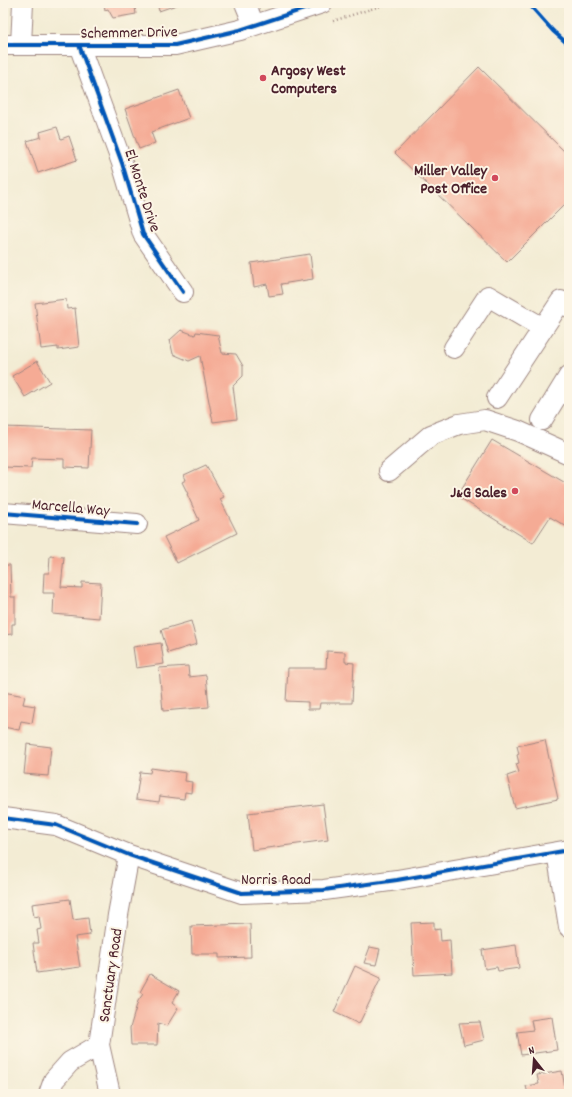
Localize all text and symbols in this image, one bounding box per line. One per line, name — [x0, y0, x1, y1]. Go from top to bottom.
street label: Schemmer Drive — [80, 21, 178, 46]
place label: Argosy West Computers — [271, 60, 346, 101]
marker: Argosy West Computers — [258, 73, 268, 83]
street label: El Monte Drive — [117, 146, 166, 235]
place label: Miller Valley Post Office — [414, 160, 489, 201]
marker: Miller Valley Post Office — [490, 173, 500, 183]
place label: J&G Sales — [450, 482, 507, 505]
marker: J&G Sales — [510, 486, 520, 496]
street label: Marcella Way — [31, 494, 111, 523]
street label: Norris Road — [241, 869, 311, 892]
street label: Sanctuary Road — [93, 927, 129, 1024]
north arrow — [514, 1039, 554, 1079]
text: N — [527, 1043, 537, 1060]

